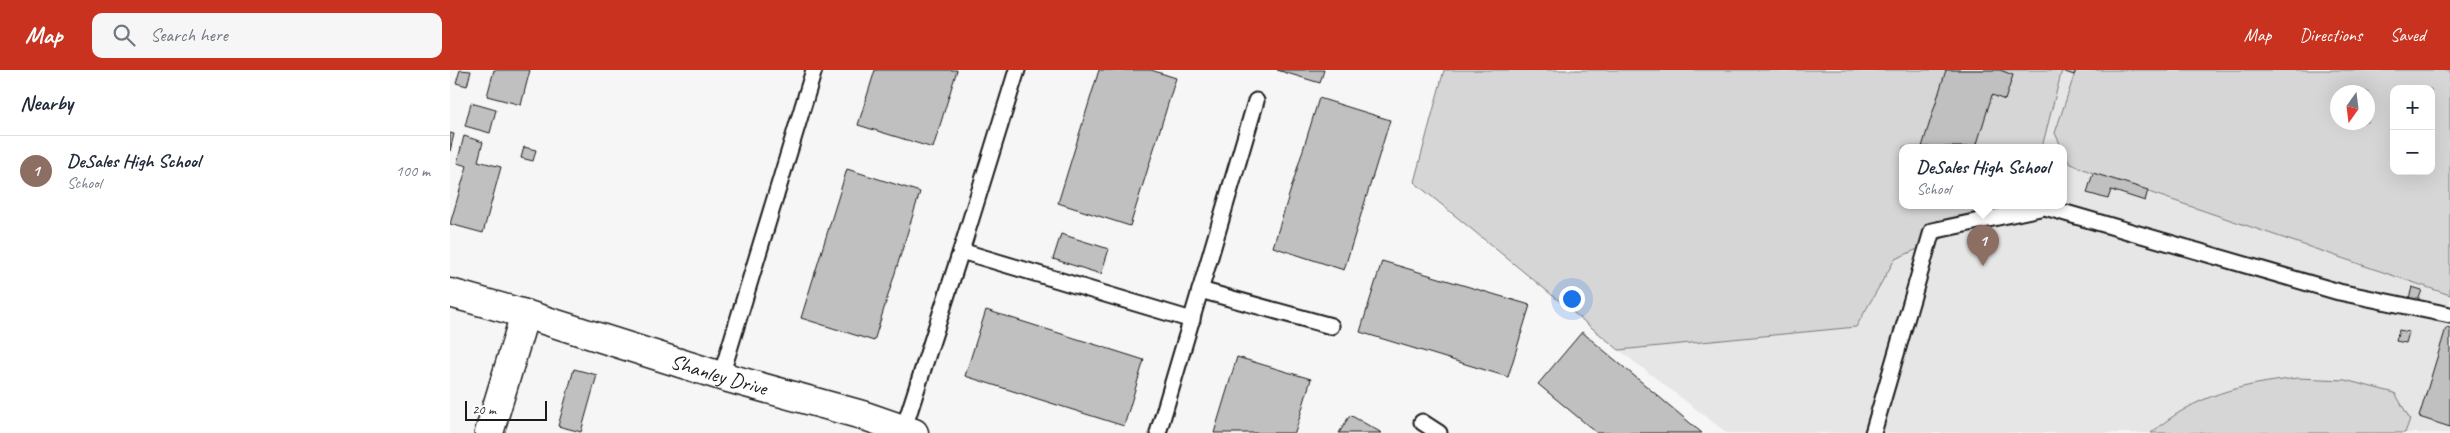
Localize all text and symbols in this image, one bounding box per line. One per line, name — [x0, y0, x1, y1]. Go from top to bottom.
search box — [92, 13, 442, 58]
text: Map — [25, 20, 62, 50]
icon: search — [110, 21, 138, 49]
text: Search here — [150, 23, 228, 47]
text: Map — [2244, 24, 2271, 46]
text: Directions — [2299, 24, 2362, 46]
text: Saved — [2390, 24, 2425, 46]
north arrow — [2330, 85, 2375, 130]
map controls — [2390, 85, 2435, 175]
button: + — [2390, 85, 2435, 130]
text: Nearby — [20, 90, 73, 116]
button: − — [2390, 130, 2435, 175]
popup — [1899, 144, 2067, 209]
text: DeSales High School — [67, 149, 200, 173]
text: DeSales High School — [1916, 155, 2050, 179]
text: 1 — [32, 161, 40, 181]
text: 100 m — [396, 161, 430, 181]
text: School — [67, 173, 101, 193]
text: School — [1916, 179, 1951, 199]
pin: 1 — [1967, 225, 1999, 266]
your location — [1559, 286, 1585, 312]
street label: Shanley Drive — [667, 348, 772, 402]
scale bar — [465, 398, 548, 421]
text: 20 m — [472, 401, 496, 418]

